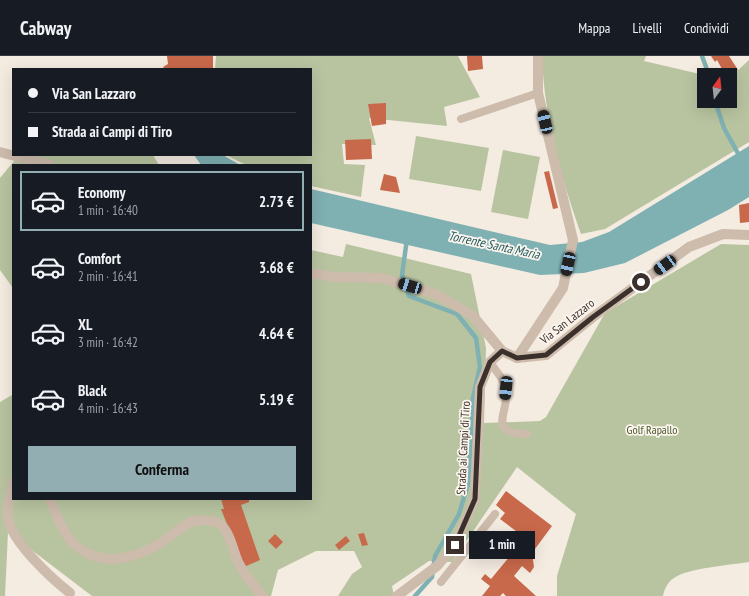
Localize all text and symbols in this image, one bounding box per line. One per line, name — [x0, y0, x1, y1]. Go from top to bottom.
text: Cabway — [20, 16, 71, 40]
text: Mappa — [578, 19, 610, 37]
text: Livelli — [632, 19, 662, 37]
text: Condividi — [684, 19, 729, 37]
north arrow — [697, 68, 737, 108]
map controls — [697, 68, 737, 108]
text: Via San Lazzaro — [52, 84, 136, 103]
car — [536, 109, 554, 135]
text: Strada ai Campi di Tiro — [52, 122, 172, 141]
icon: car — [30, 183, 66, 219]
text: Economy — [78, 183, 126, 202]
text: 2.73 € — [259, 192, 294, 211]
text: 1 min · 16:40 — [78, 202, 138, 219]
water label: Torrente Santa Maria — [447, 227, 542, 263]
icon: car — [30, 249, 66, 285]
text: Comfort — [78, 249, 121, 268]
car — [560, 251, 576, 277]
car — [652, 253, 678, 277]
text: 3.68 € — [259, 258, 294, 277]
text: 2 min · 16:41 — [78, 268, 138, 285]
route start — [632, 273, 650, 291]
car — [397, 277, 423, 295]
street label: Via San Lazzaro — [536, 295, 597, 347]
icon: car — [30, 315, 66, 351]
text: XL — [78, 315, 92, 334]
text: 4.64 € — [259, 324, 294, 343]
text: 3 min · 16:42 — [78, 334, 138, 351]
car — [499, 375, 513, 401]
icon: car — [30, 381, 66, 417]
text: Black — [78, 381, 107, 400]
text: 5.19 € — [259, 390, 294, 409]
text: 4 min · 16:43 — [78, 400, 138, 417]
street label: Strada ai Campi di Tiro — [453, 401, 473, 495]
park label: Golf Rapallo — [627, 422, 677, 437]
button: Conferma — [28, 446, 296, 492]
callout: 1 min — [469, 531, 535, 559]
route end — [446, 536, 464, 554]
text: 1 min — [489, 536, 515, 553]

